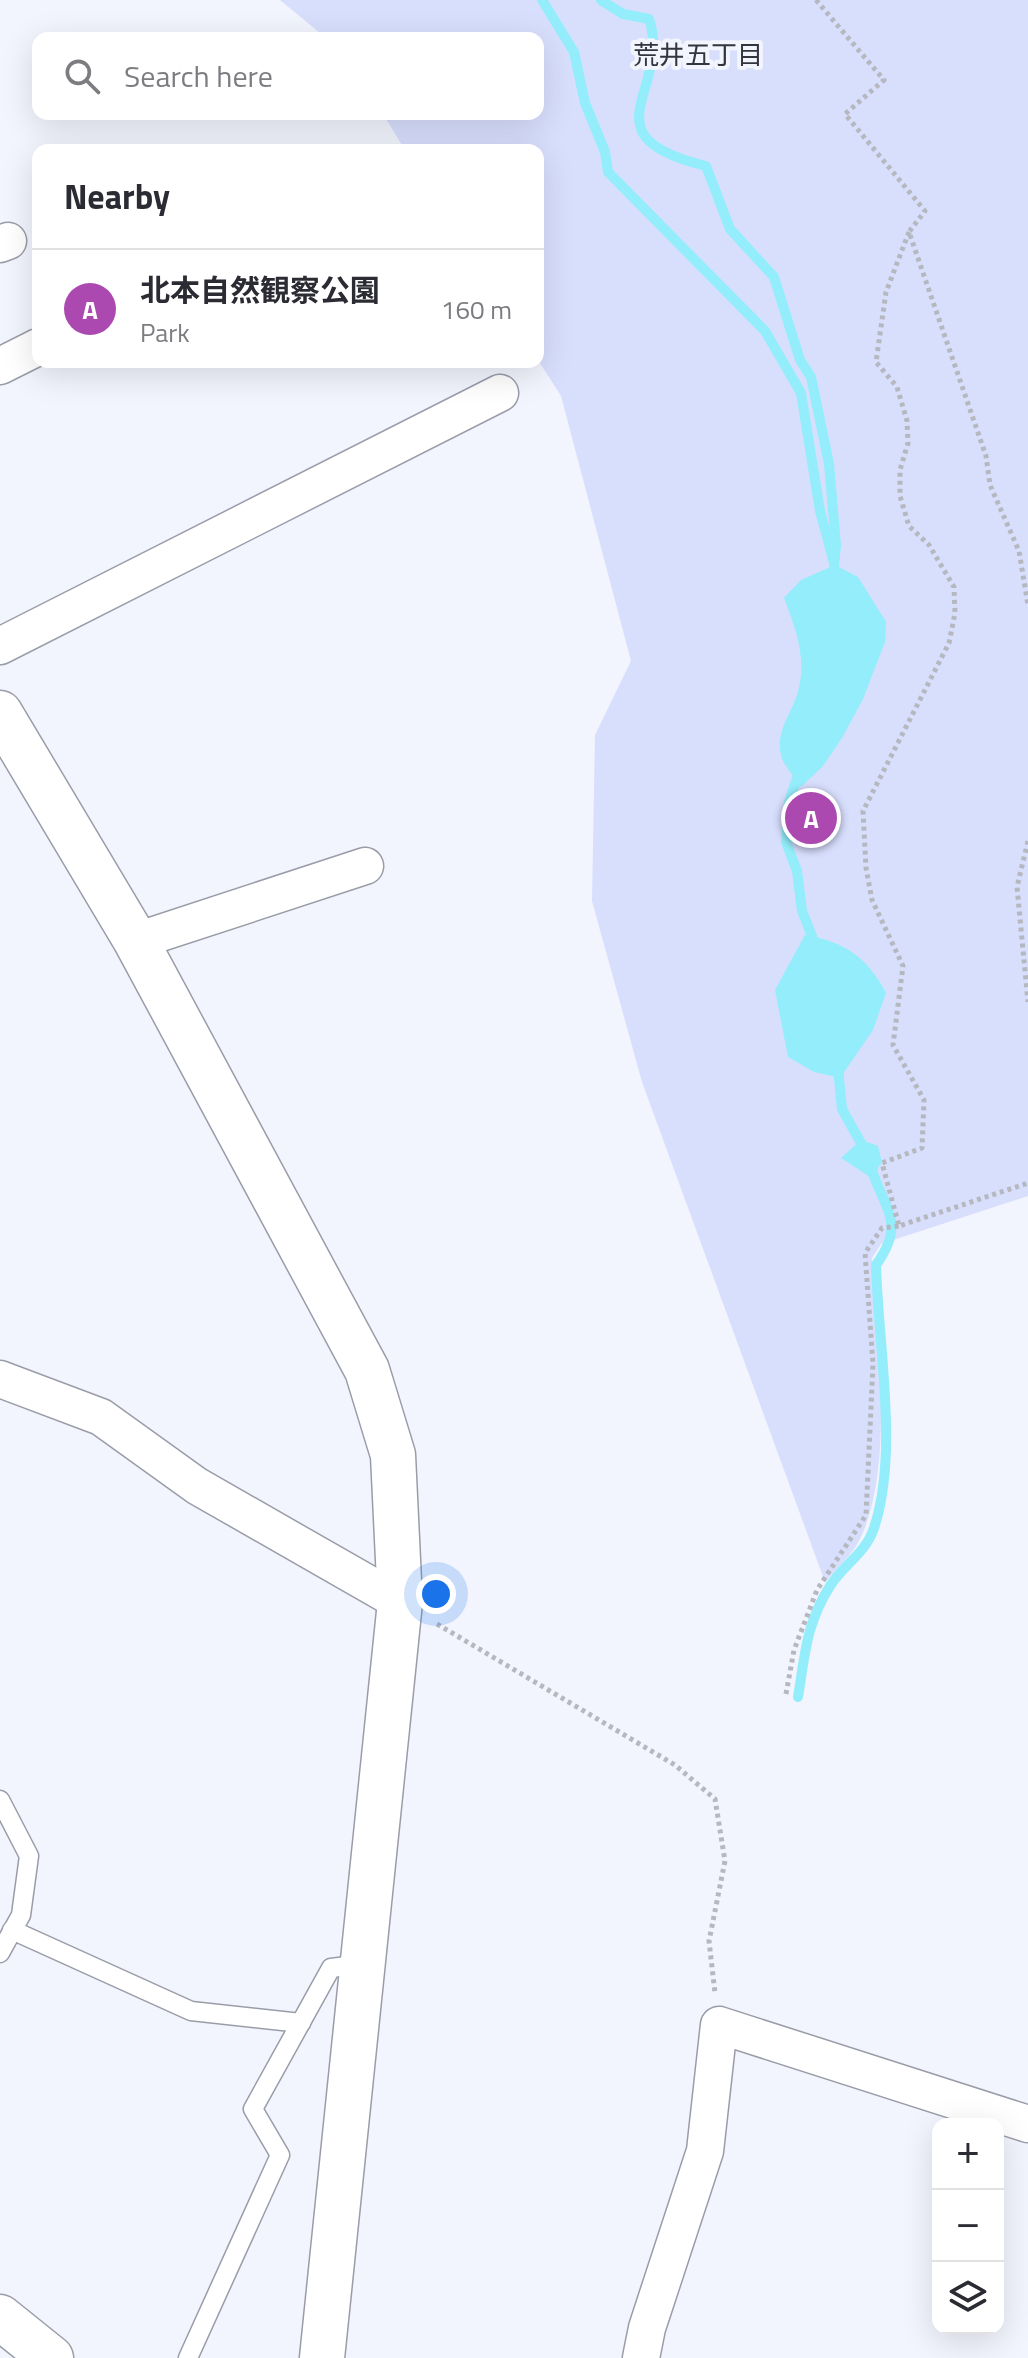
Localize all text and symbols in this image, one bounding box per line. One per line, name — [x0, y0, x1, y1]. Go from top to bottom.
search box — [32, 32, 544, 120]
district label: 荒井五丁目 — [633, 35, 763, 74]
text: Search here — [124, 53, 273, 99]
icon: search — [60, 54, 104, 98]
text: Nearby — [64, 170, 170, 222]
text: 北本自然観察公園 — [140, 267, 380, 313]
text: A — [82, 290, 98, 329]
text: 160 m — [441, 290, 512, 329]
text: Park — [140, 313, 190, 352]
pin: A — [785, 788, 837, 848]
your location — [416, 1574, 456, 1614]
map controls — [932, 2118, 1004, 2334]
button: + — [932, 2118, 1004, 2190]
button: − — [932, 2190, 1004, 2262]
button: layers — [932, 2262, 1004, 2334]

